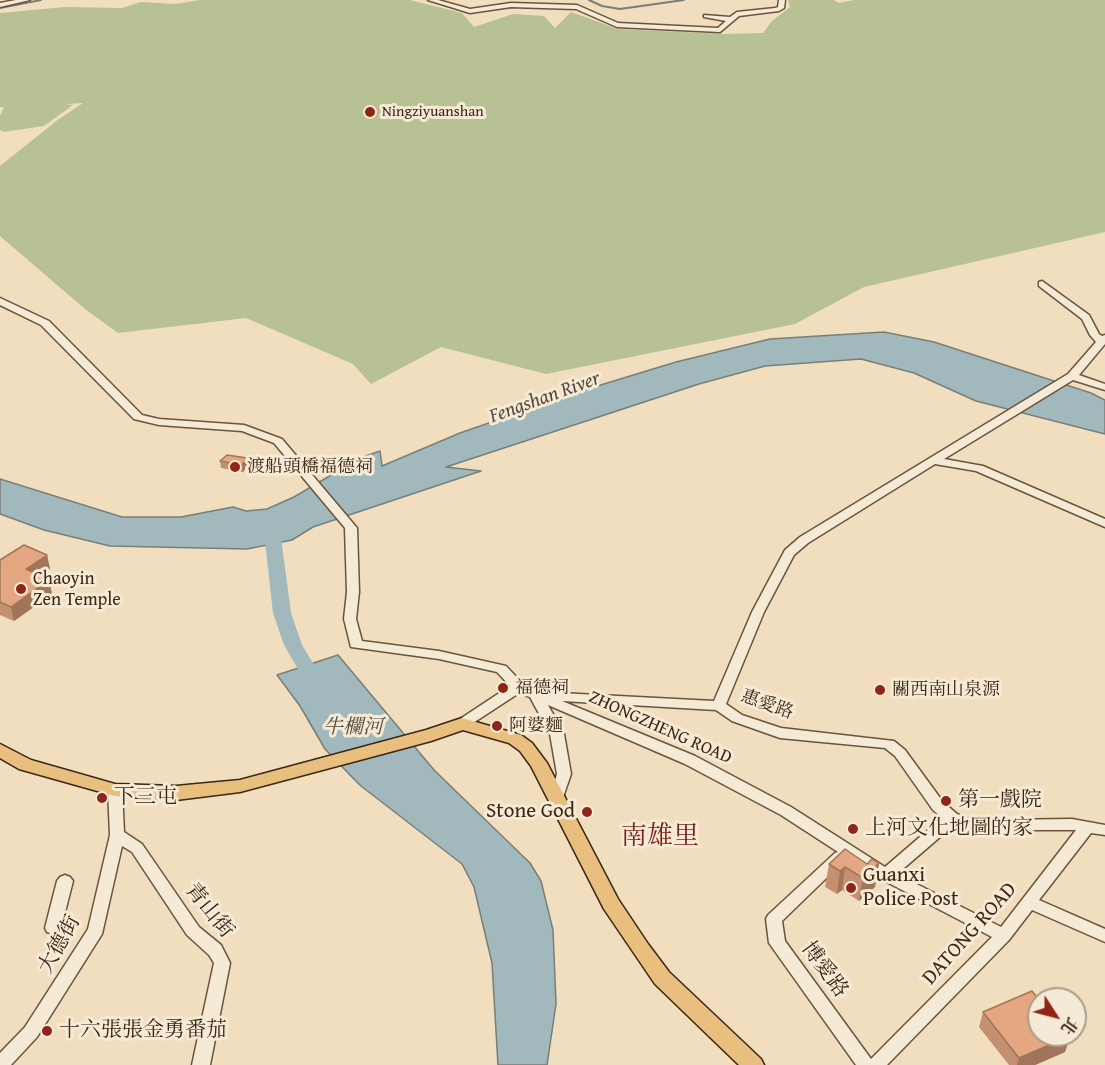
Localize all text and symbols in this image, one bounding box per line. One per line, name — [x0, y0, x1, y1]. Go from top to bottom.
place label: Ningziyuanshan — [382, 103, 484, 121]
marker: Ningziyuanshan — [363, 105, 377, 119]
water label: Fengshan River — [486, 367, 604, 429]
place label: 渡船頭橋福德祠 — [247, 456, 373, 478]
marker: 渡船頭橋福德祠 — [228, 460, 242, 474]
place label: Chaoyin Zen Temple — [33, 568, 121, 610]
marker: Chaoyin Zen Temple — [14, 582, 28, 596]
place label: 福德祠 — [515, 677, 569, 699]
place label: 關西南山泉源 — [892, 679, 1000, 701]
marker: 福德祠 — [496, 681, 510, 695]
marker: 關西南山泉源 — [873, 683, 887, 697]
street label: 惠愛路 — [738, 686, 796, 724]
street label: ZHONGZHENG ROAD — [585, 687, 735, 769]
place label: 阿婆麵 — [509, 715, 563, 737]
water label: 牛欄河 — [323, 716, 383, 740]
marker: 阿婆麵 — [490, 719, 504, 733]
place label: 下三屯 — [114, 785, 177, 811]
place label: 第一戲院 — [958, 788, 1042, 814]
marker: 下三屯 — [95, 791, 109, 805]
marker: 第一戲院 — [939, 794, 953, 808]
place label: Stone God — [486, 799, 575, 825]
marker: Stone God — [580, 805, 594, 819]
place label: 上河文化地圖的家 — [865, 816, 1033, 842]
district label: 南雄里 — [621, 821, 699, 853]
marker: 上河文化地圖的家 — [846, 822, 860, 836]
place label: Guanxi Police Post — [863, 863, 958, 913]
street label: DATONG ROAD — [918, 878, 1022, 990]
street label: 青山街 — [179, 879, 239, 943]
marker: Guanxi Police Post — [844, 881, 858, 895]
street label: 大德街 — [34, 911, 86, 979]
street label: 博愛路 — [795, 937, 853, 1003]
north arrow — [1027, 987, 1087, 1047]
text: 北 — [1056, 1013, 1084, 1040]
place label: 十六張張金勇番茄 — [59, 1018, 227, 1044]
marker: 十六張張金勇番茄 — [40, 1024, 54, 1038]

